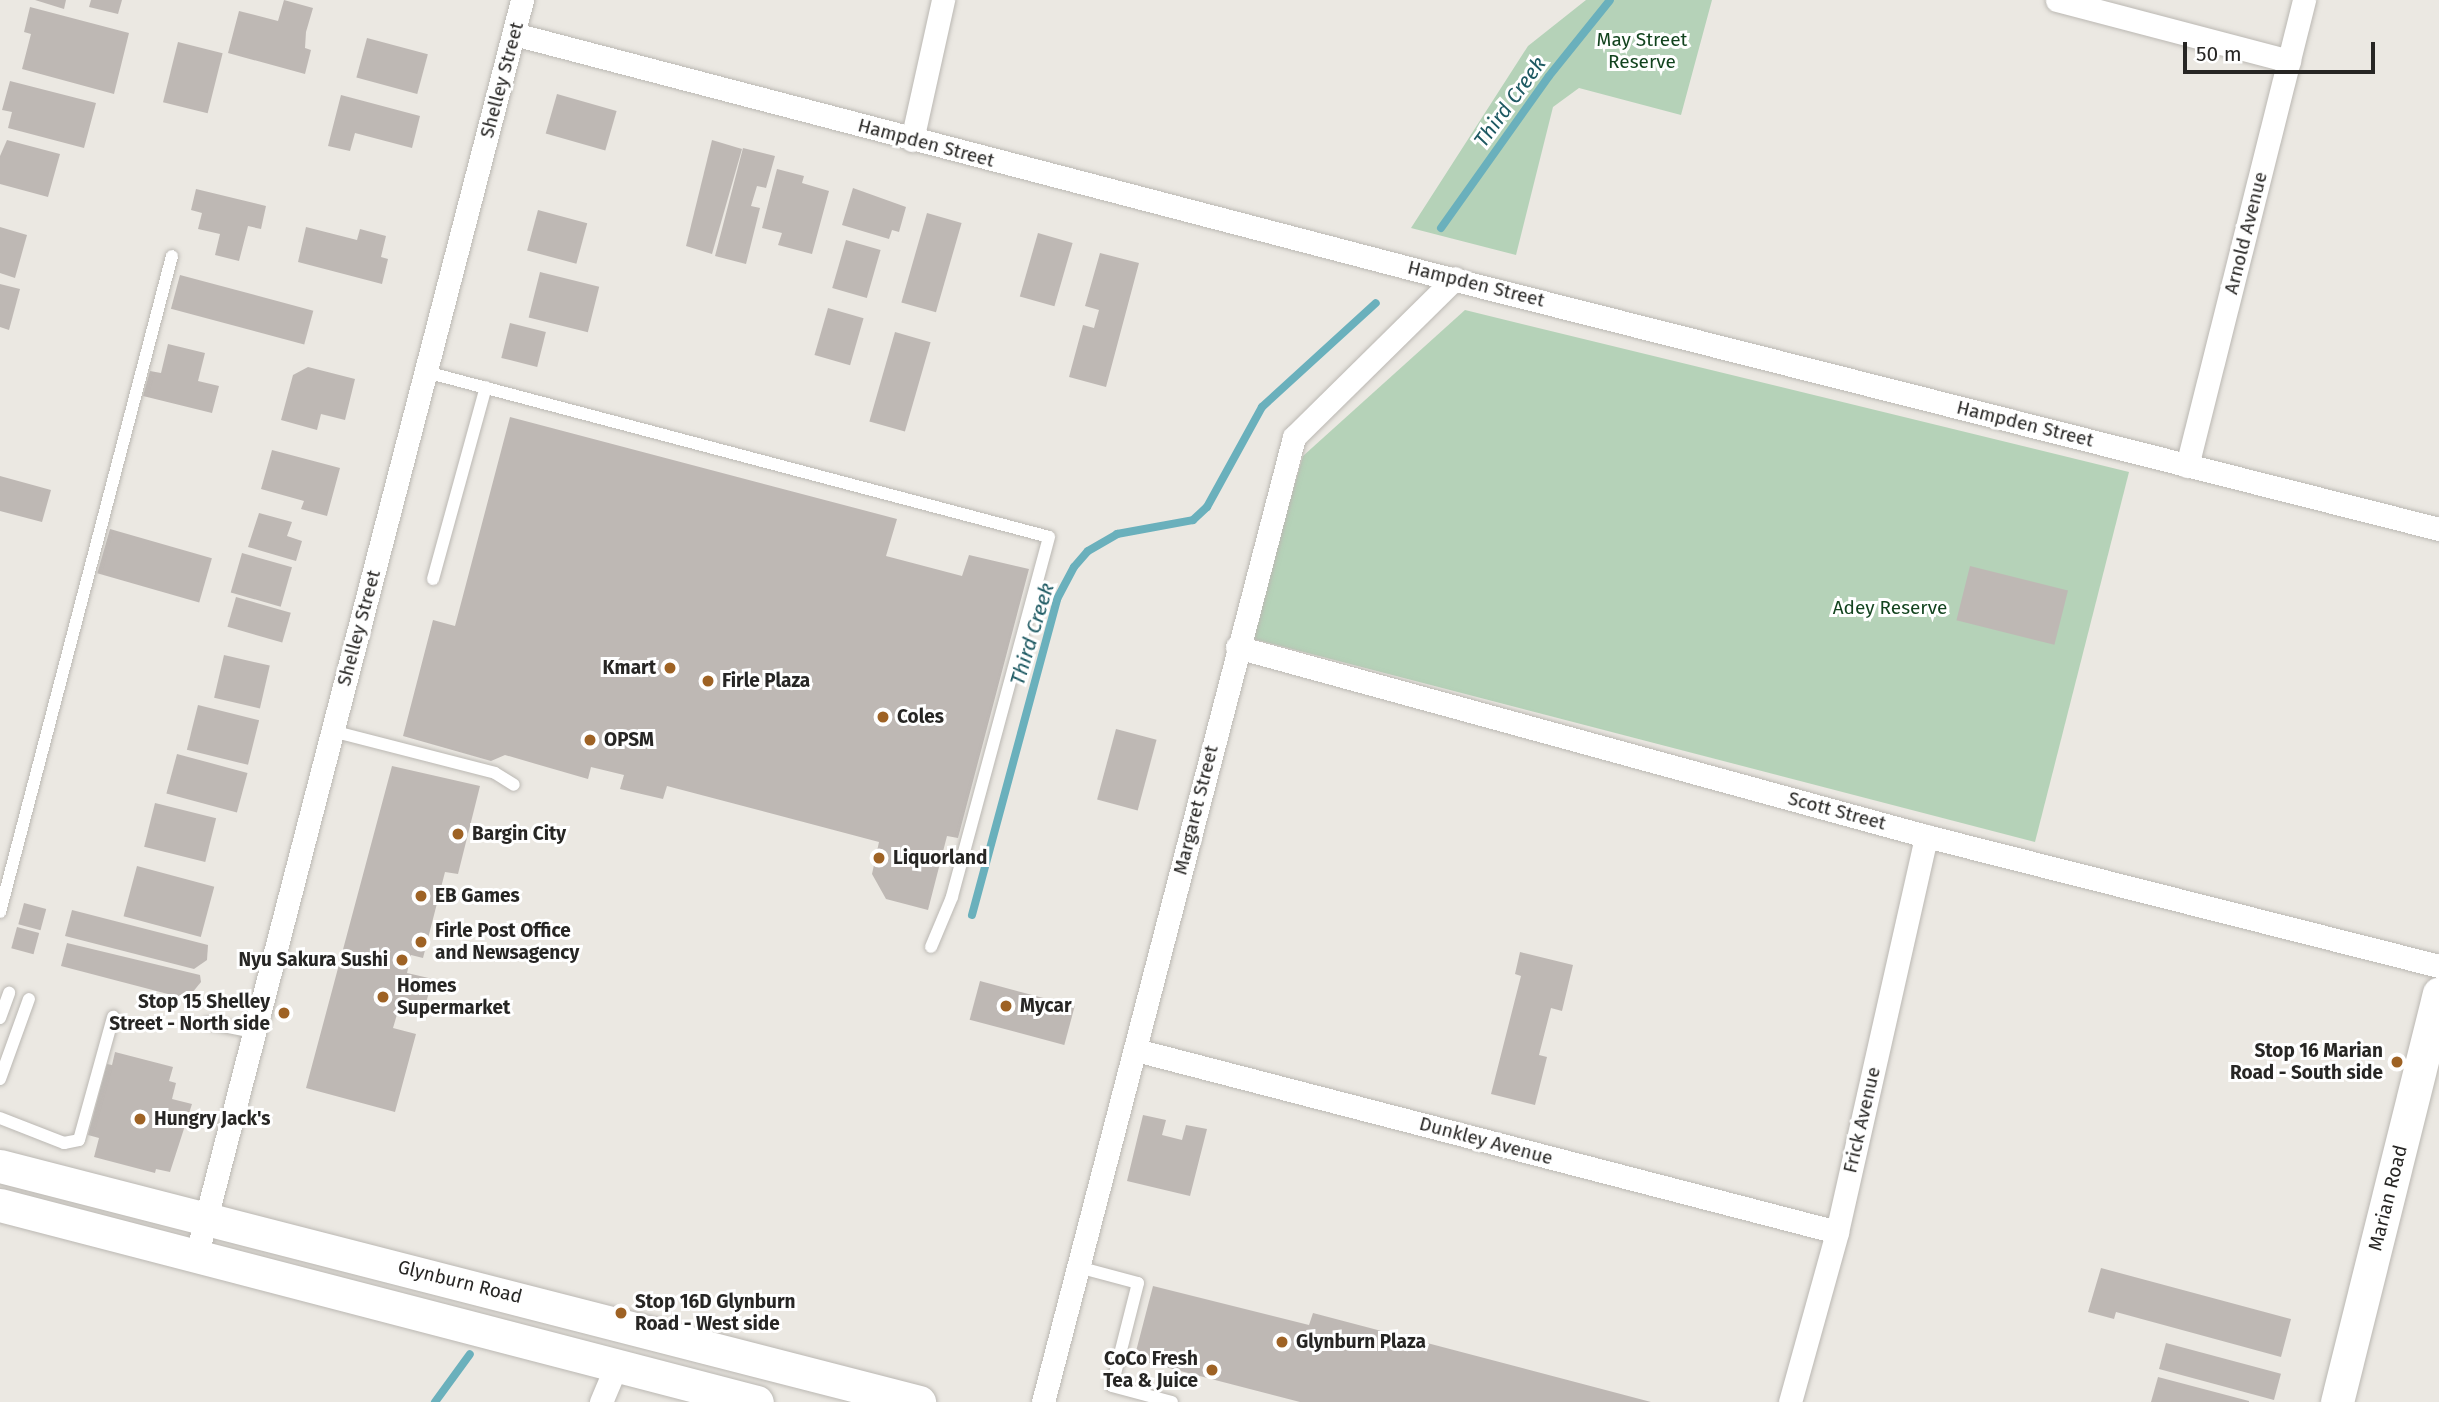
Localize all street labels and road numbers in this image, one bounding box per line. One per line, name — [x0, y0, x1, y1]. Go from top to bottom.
street label: Shelley Street — [476, 20, 528, 140]
street label: Hampden Street — [855, 114, 997, 172]
street label: Arnold Avenue — [2220, 169, 2272, 297]
street label: Hampden Street — [1405, 256, 1547, 312]
street label: Hampden Street — [1954, 396, 2096, 452]
street label: Shelley Street — [333, 568, 385, 688]
street label: Margaret Street — [1169, 743, 1223, 877]
street label: Scott Street — [1786, 787, 1888, 835]
street label: Frick Avenue — [1839, 1065, 1885, 1175]
street label: Dunkley Avenue — [1417, 1112, 1555, 1170]
street label: Marian Road — [2364, 1143, 2412, 1253]
street label: Glynburn Road — [395, 1256, 525, 1308]

